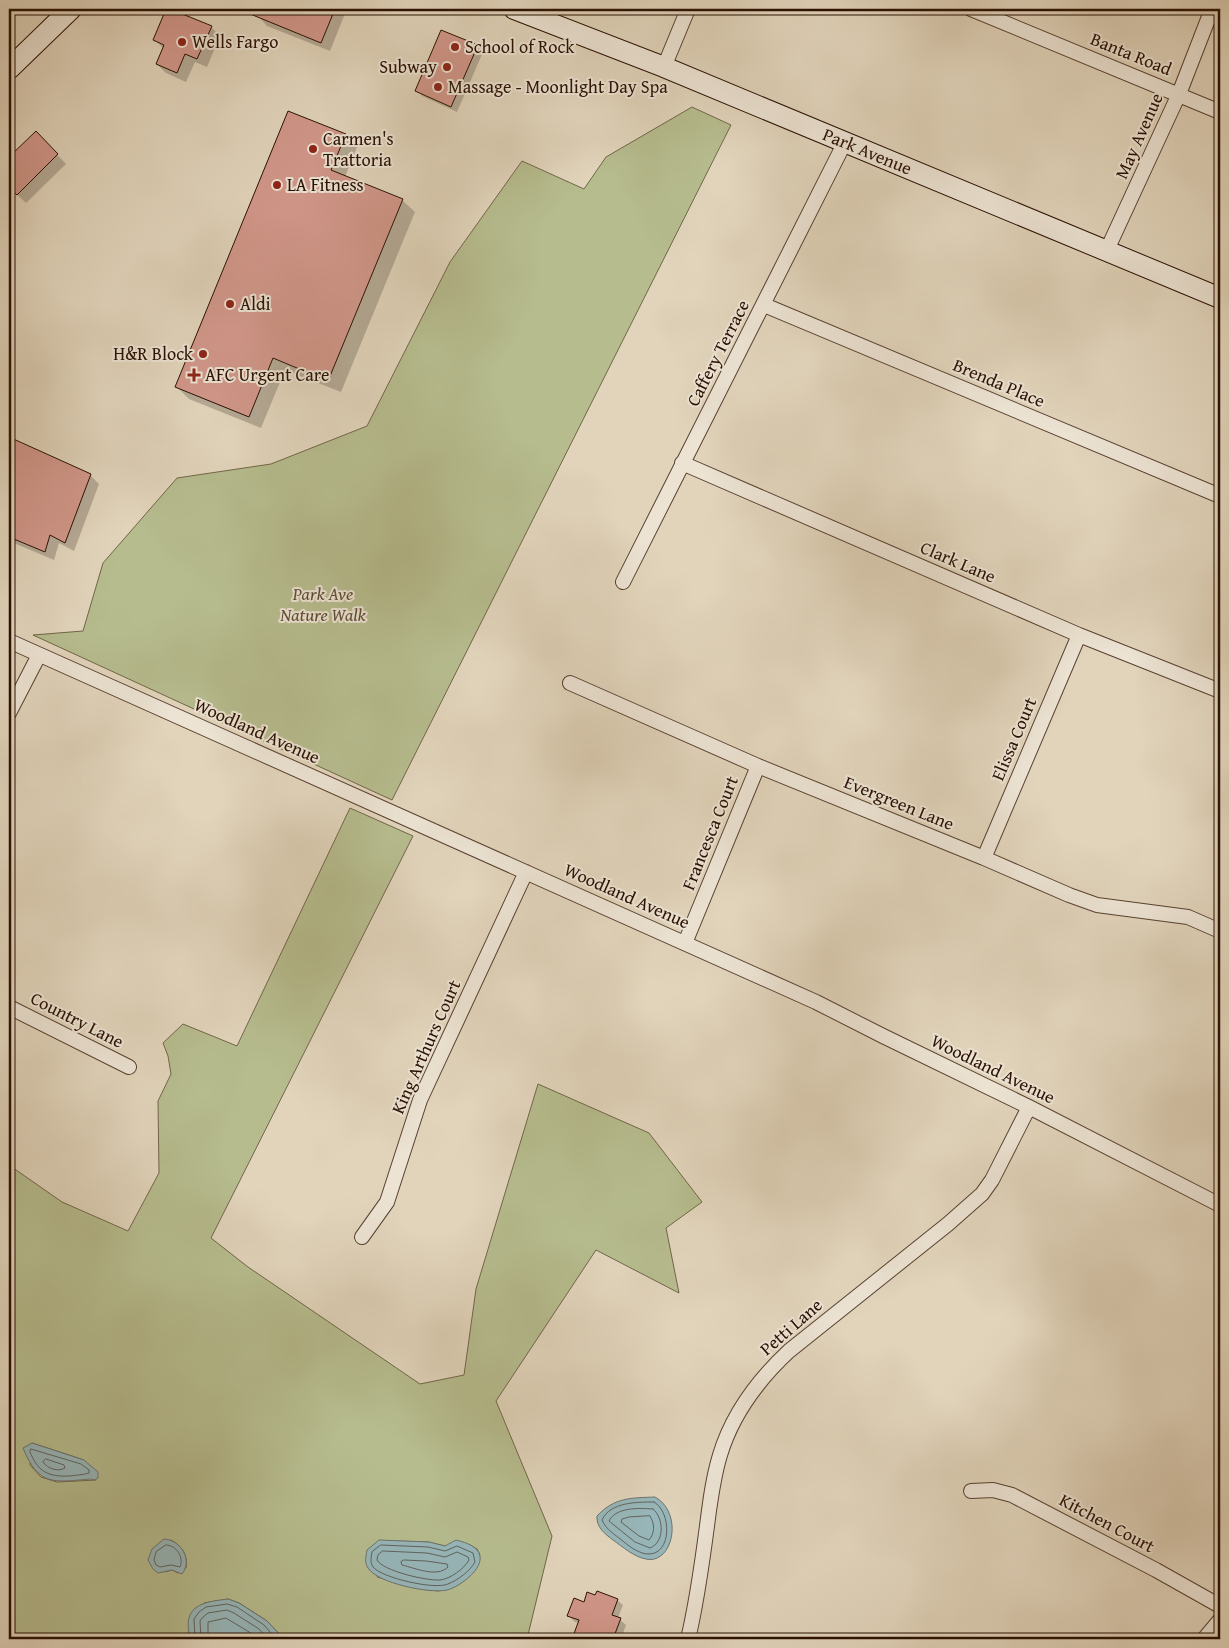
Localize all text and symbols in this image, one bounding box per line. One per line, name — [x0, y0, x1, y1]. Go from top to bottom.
street label: Banta Road — [1087, 25, 1176, 82]
place label: Wells Fargo — [192, 28, 278, 55]
place label: School of Rock — [465, 33, 575, 60]
marker: Wells Fargo — [176, 36, 188, 48]
marker: School of Rock — [449, 41, 461, 53]
place label: Subway — [379, 53, 437, 80]
marker: Subway — [441, 61, 453, 73]
place label: Massage - Moonlight Day Spa — [448, 73, 668, 100]
marker: Massage - Moonlight Day Spa — [432, 81, 444, 93]
street label: May Avenue — [1108, 89, 1169, 183]
street label: Park Avenue — [819, 120, 916, 182]
place label: Carmen's Trattoria — [323, 125, 394, 173]
marker: Carmen's Trattoria — [307, 143, 319, 155]
place label: LA Fitness — [287, 171, 364, 198]
marker: LA Fitness — [271, 179, 283, 191]
place label: Aldi — [240, 290, 271, 317]
street label: Caffery Terrace — [679, 295, 756, 411]
marker: Aldi — [224, 298, 236, 310]
place label: H&R Block — [113, 340, 194, 367]
marker: H&R Block — [197, 348, 209, 360]
street label: Brenda Place — [949, 351, 1049, 414]
place label: AFC Urgent Care — [205, 361, 329, 388]
marker: AFC Urgent Care — [187, 368, 201, 382]
street label: Clark Lane — [916, 534, 1000, 590]
park label: Park Ave Nature Walk — [279, 580, 367, 628]
street label: Woodland Avenue — [190, 691, 324, 770]
street label: Elissa Court — [984, 692, 1043, 785]
street label: Evergreen Lane — [840, 768, 958, 837]
street label: Francesca Court — [674, 771, 745, 894]
street label: Woodland Avenue — [560, 856, 694, 935]
street label: King Arthurs Court — [384, 975, 467, 1118]
street label: Country Lane — [26, 985, 129, 1055]
street label: Woodland Avenue — [927, 1027, 1060, 1110]
street label: Petti Lane — [753, 1292, 828, 1362]
street label: Kitchen Court — [1055, 1486, 1160, 1559]

